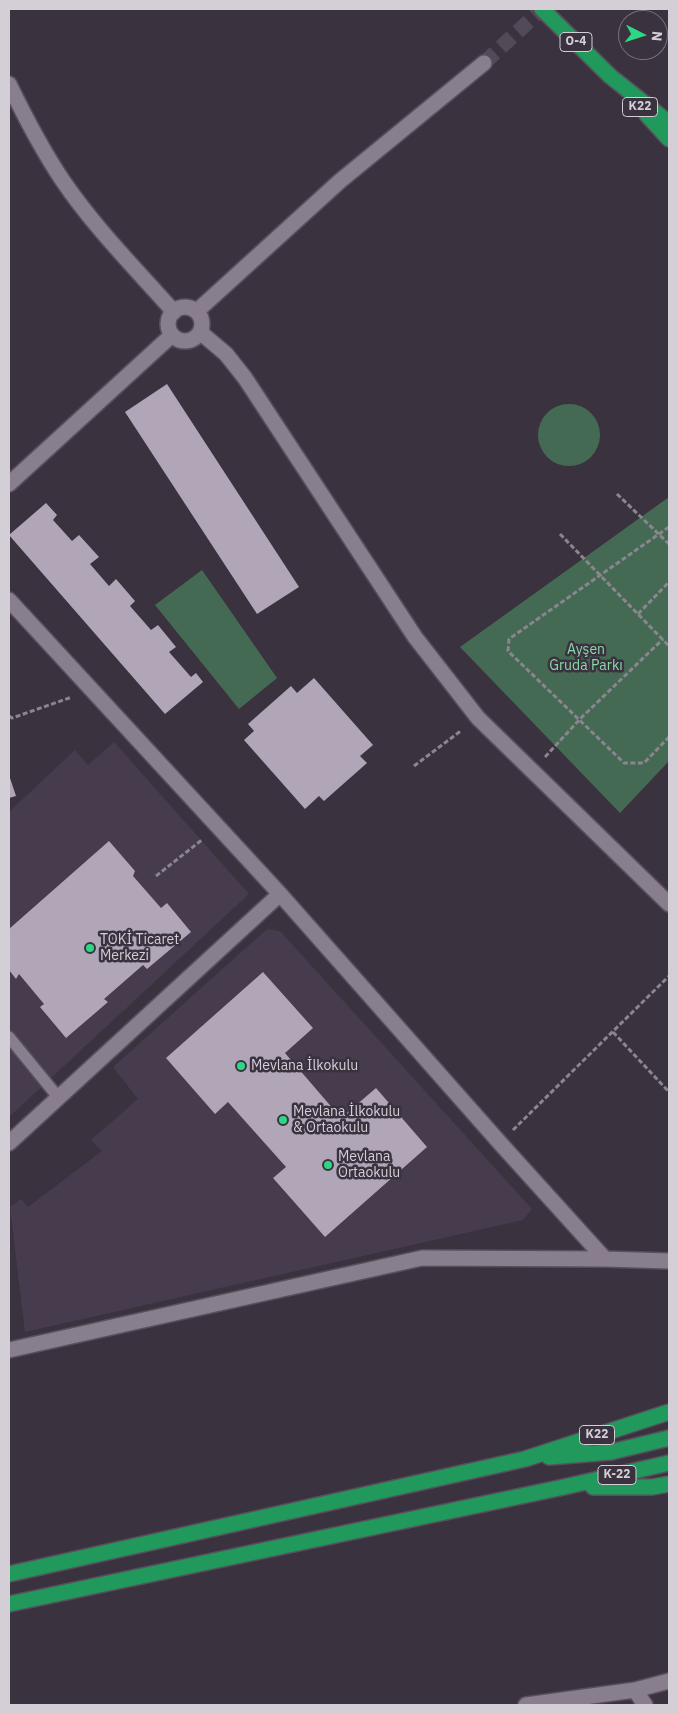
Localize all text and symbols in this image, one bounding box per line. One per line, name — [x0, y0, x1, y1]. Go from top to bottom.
north arrow — [618, 10, 668, 60]
text: N — [648, 30, 666, 42]
road number: O-4 — [560, 32, 592, 52]
road number: K22 — [622, 98, 658, 116]
park label: Ayşen Gruda Parkı — [549, 642, 623, 674]
place label: TOKİ Ticaret Merkezi — [100, 932, 179, 964]
marker: TOKİ Ticaret Merkezi — [84, 942, 96, 954]
place label: Mevlana İlkokulu — [251, 1058, 358, 1074]
marker: Mevlana İlkokulu — [235, 1060, 247, 1072]
place label: Mevlana İlkokulu & Ortaokulu — [293, 1104, 400, 1136]
marker: Mevlana İlkokulu & Ortaokulu — [277, 1114, 289, 1126]
place label: Mevlana Ortaokulu — [338, 1149, 400, 1182]
marker: Mevlana Ortaokulu — [322, 1159, 334, 1171]
road number: K22 — [580, 1426, 614, 1444]
road number: K-22 — [598, 1466, 636, 1484]

